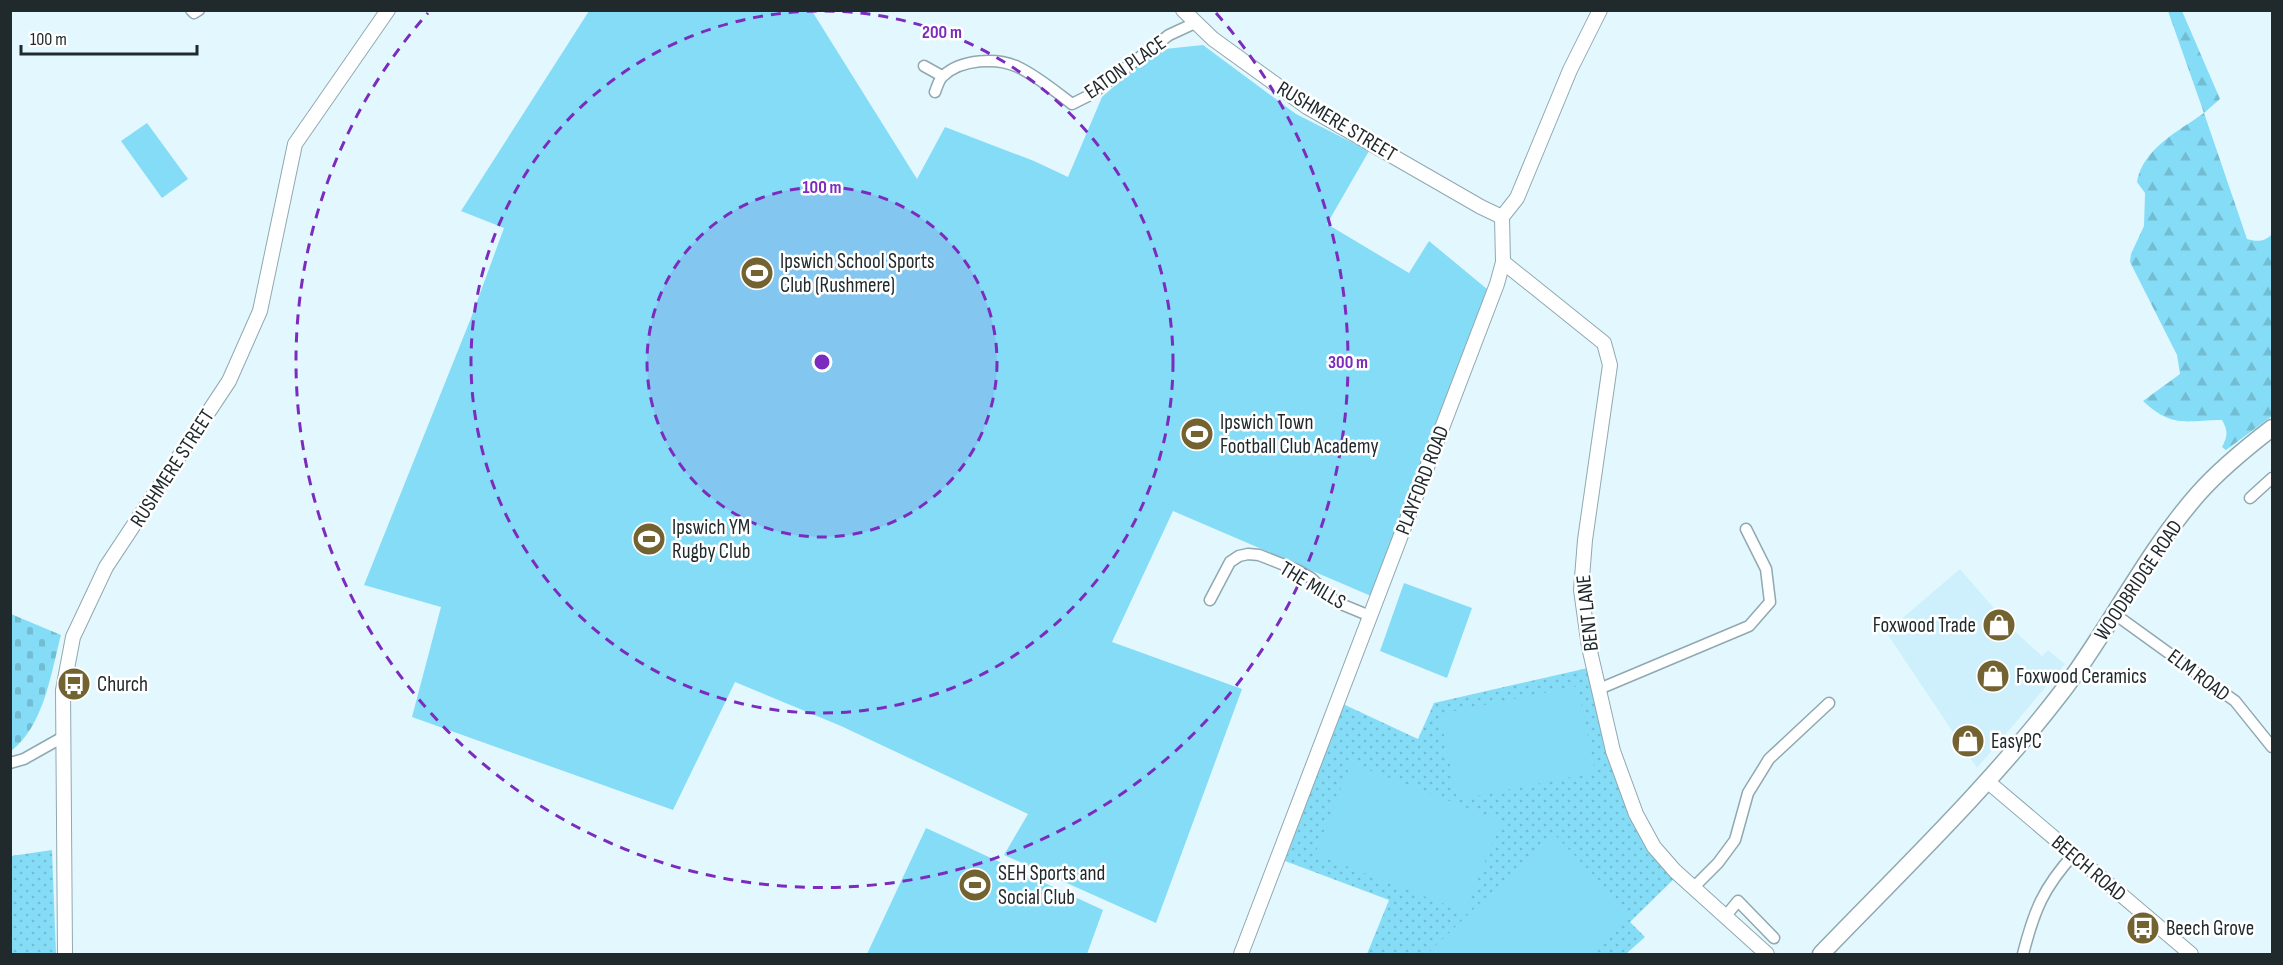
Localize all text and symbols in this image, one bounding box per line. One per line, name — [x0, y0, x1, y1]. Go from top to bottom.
scale bar — [21, 18, 196, 56]
text: 200 m — [922, 22, 962, 43]
text: 100 m — [30, 29, 67, 50]
street label: EATON PLACE — [1080, 30, 1171, 105]
street label: RUSHMERE STREET — [1272, 76, 1402, 167]
text: 100 m — [803, 177, 842, 198]
place label: Ipswich School Sports Club (Rushmere) — [780, 249, 934, 298]
sports icon: Ipswich School Sports Club (Rushmere) — [739, 255, 775, 291]
centre of rings — [812, 352, 832, 372]
text: 300 m — [1328, 352, 1368, 373]
street label: RUSHMERE STREET — [125, 404, 220, 532]
place label: Ipswich Town Football Club Academy — [1220, 410, 1379, 459]
sports icon: Ipswich Town Football Club Academy — [1179, 416, 1215, 452]
street label: PLAYFORD ROAD — [1390, 422, 1455, 538]
place label: Ipswich YM Rugby Club — [672, 515, 750, 564]
street label: WOODBRIDGE ROAD — [2089, 515, 2188, 645]
sports icon: Ipswich YM Rugby Club — [631, 521, 667, 557]
street label: THE MILLS — [1275, 556, 1350, 615]
street label: BENT LANE — [1571, 573, 1604, 652]
shop icon: Foxwood Trade — [1981, 607, 2017, 643]
place label: Foxwood Trade — [1873, 613, 1976, 638]
street label: ELM ROAD — [2163, 644, 2235, 707]
shop icon: Foxwood Ceramics — [1975, 658, 2011, 694]
place label: Foxwood Ceramics — [2016, 664, 2147, 689]
bus stop icon: Church — [56, 666, 92, 702]
place label: Church — [97, 672, 148, 697]
shop icon: EasyPC — [1950, 723, 1986, 759]
place label: EasyPC — [1991, 729, 2042, 754]
street label: BEECH ROAD — [2046, 830, 2131, 907]
place label: SEH Sports and Social Club — [998, 861, 1105, 910]
sports icon: SEH Sports and Social Club — [957, 867, 993, 903]
bus stop icon: Beech Grove — [2125, 910, 2161, 946]
place label: Beech Grove — [2166, 916, 2254, 941]

